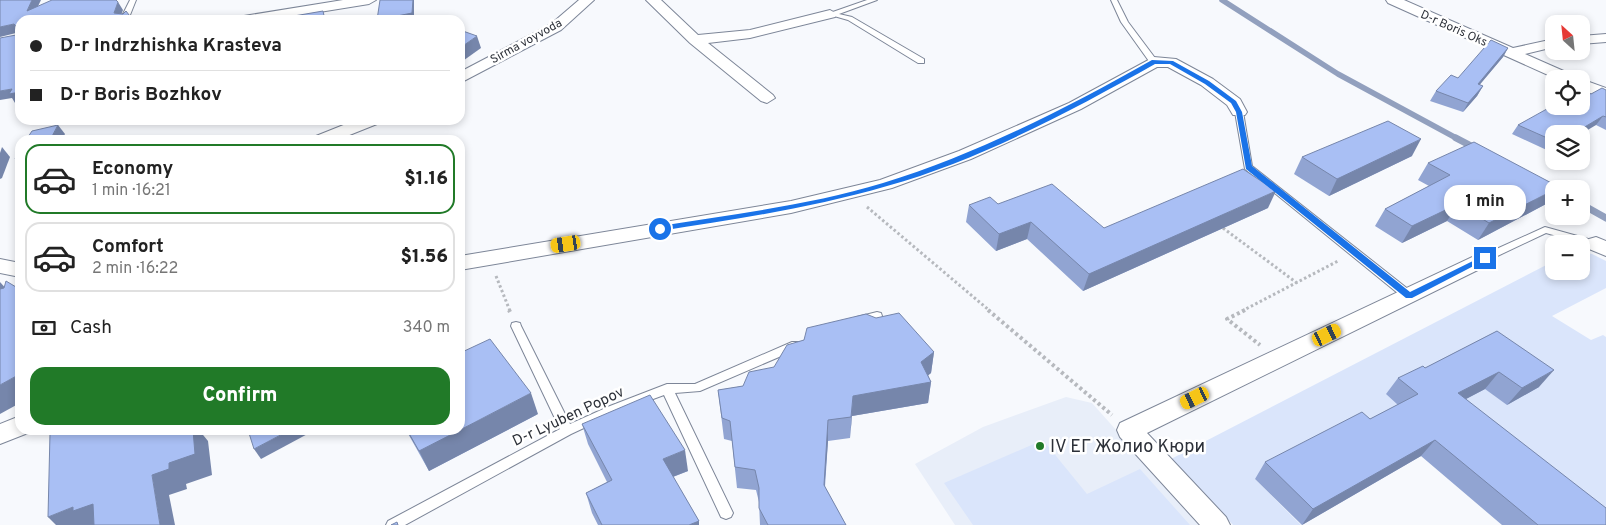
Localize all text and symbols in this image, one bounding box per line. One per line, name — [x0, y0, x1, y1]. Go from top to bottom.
street label: D-r Boris Oks — [1418, 7, 1490, 51]
north arrow — [1545, 15, 1590, 60]
map controls — [1545, 15, 1590, 280]
street label: Sirma voyvoda — [488, 16, 565, 68]
text: D-r Indrzhishka Krasteva — [60, 34, 282, 58]
button: locate — [1545, 70, 1590, 115]
text: D-r Boris Bozhkov — [60, 83, 222, 107]
button: layers — [1545, 125, 1590, 170]
icon: car — [32, 157, 77, 202]
text: Economy — [92, 157, 173, 181]
text: $1.16 — [404, 167, 448, 191]
button: + — [1545, 180, 1590, 225]
text: 1 min · 16:21 — [92, 181, 171, 201]
callout: 1 min — [1444, 186, 1526, 220]
text: 1 min — [1465, 192, 1505, 212]
route start — [649, 218, 671, 240]
car — [550, 234, 581, 254]
icon: car — [32, 235, 77, 280]
text: Comfort — [92, 235, 164, 259]
button: − — [1545, 235, 1590, 280]
text: $1.56 — [400, 245, 448, 269]
route end — [1474, 247, 1496, 269]
text: 2 min · 16:22 — [92, 259, 178, 279]
icon: cash — [30, 314, 58, 342]
text: Cash — [70, 316, 112, 340]
text: 340 m — [403, 318, 450, 338]
car — [1310, 322, 1343, 348]
button: Confirm — [30, 367, 450, 425]
street label: D-r Lyuben Popov — [510, 383, 628, 452]
car — [1178, 385, 1211, 411]
place label: IV ЕГ Жолио Кюри — [1050, 436, 1205, 459]
marker: IV ЕГ Жолио Кюри — [1034, 440, 1046, 452]

